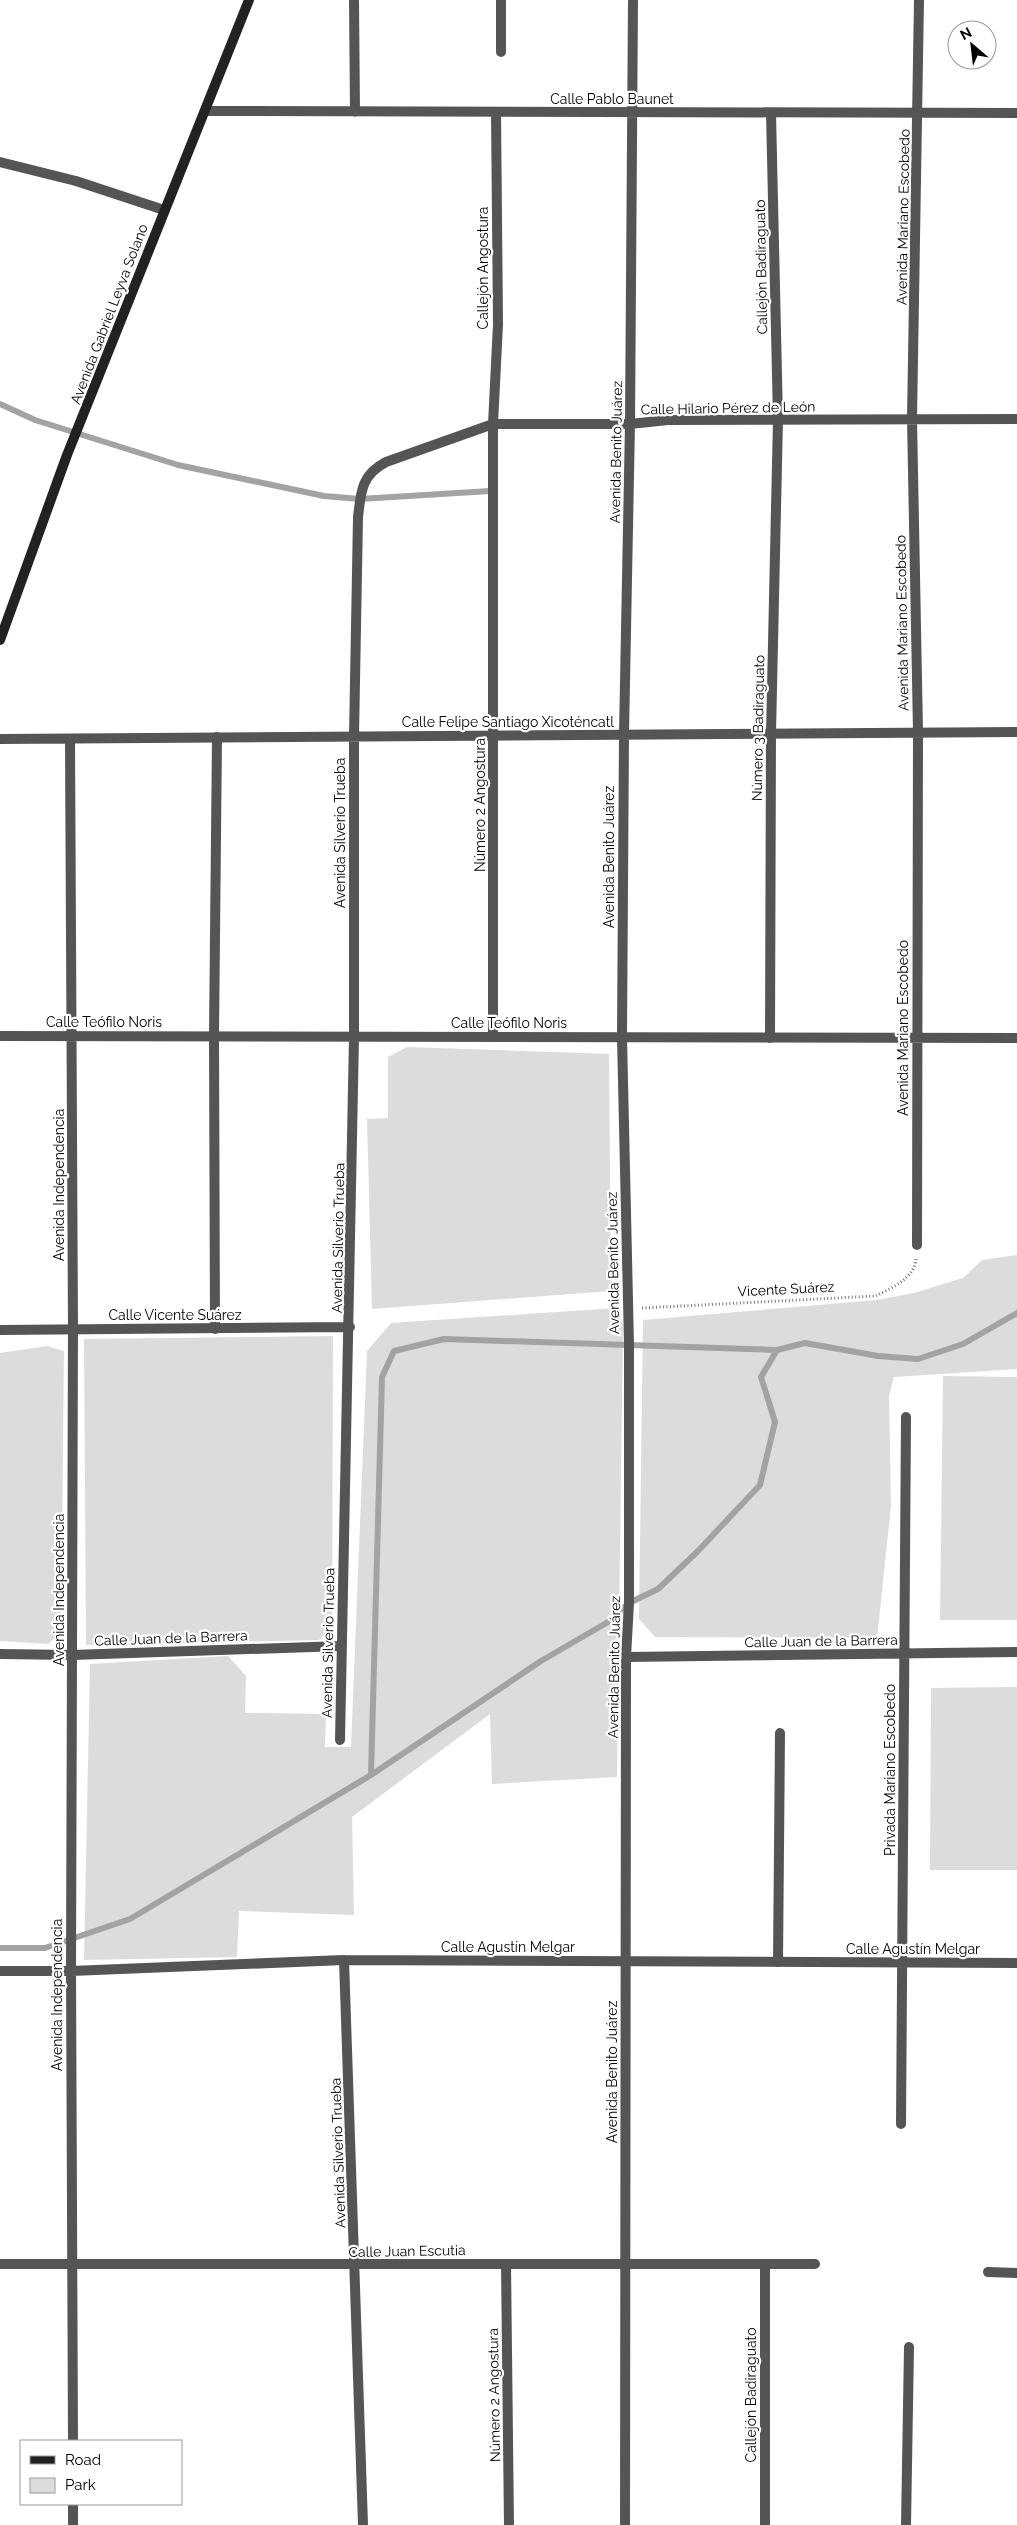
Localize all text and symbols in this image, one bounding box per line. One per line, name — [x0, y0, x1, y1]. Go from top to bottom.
north arrow — [947, 20, 997, 70]
text: N — [957, 24, 974, 43]
street label: Calle Pablo Baunet — [550, 91, 674, 107]
street label: Avenida Mariano Escobedo — [893, 129, 913, 305]
street label: Callejón Badiraguato — [752, 199, 770, 335]
street label: Callejón Angostura — [475, 207, 491, 329]
street label: Avenida Gabriel Leyva Solano — [67, 222, 151, 406]
street label: Avenida Benito Juárez — [607, 380, 625, 523]
street label: Calle Hilario Pérez de León — [641, 398, 815, 418]
street label: Avenida Mariano Escobedo — [892, 535, 912, 711]
street label: Número 3 Badiraguato — [749, 655, 767, 801]
street label: Calle Felipe Santiago Xicoténcatl — [402, 714, 614, 730]
street label: Número 2 Angostura — [472, 738, 488, 872]
street label: Avenida Silverio Trueba — [332, 758, 348, 908]
street label: Avenida Benito Juárez — [601, 786, 617, 928]
street label: Avenida Mariano Escobedo — [895, 940, 911, 1116]
street label: Calle Teófilo Noris — [46, 1014, 162, 1030]
street label: Calle Teófilo Noris — [451, 1015, 567, 1031]
street label: Avenida Independencia — [51, 1109, 67, 1261]
street label: Avenida Silverio Trueba — [329, 1163, 347, 1313]
street label: Avenida Benito Juárez — [604, 1191, 622, 1334]
street label: Vicente Suárez — [737, 1278, 835, 1300]
street label: Calle Vicente Suárez — [108, 1307, 242, 1323]
street label: Avenida Independencia — [51, 1514, 67, 1666]
street label: Avenida Silverio Trueba — [319, 1568, 337, 1718]
street label: Avenida Benito Juárez — [605, 1595, 623, 1738]
street label: Calle Juan de la Barrera — [94, 1627, 248, 1649]
street label: Calle Juan de la Barrera — [744, 1632, 898, 1650]
street label: Privada Mariano Escobedo — [882, 1684, 898, 1856]
street label: Avenida Independencia — [49, 1919, 65, 2071]
street label: Calle Agustín Melgar — [441, 1939, 575, 1955]
street label: Calle Agustín Melgar — [846, 1941, 980, 1957]
street label: Avenida Benito Juárez — [604, 2001, 620, 2143]
street label: Avenida Silverio Trueba — [327, 2077, 349, 2229]
street label: Calle Juan Escutia — [348, 2242, 466, 2260]
street label: Número 2 Angostura — [485, 2328, 503, 2462]
street label: Callejón Badiraguato — [743, 2328, 759, 2462]
legend — [20, 2440, 182, 2505]
text: Road — [65, 2451, 101, 2469]
text: Park — [65, 2476, 96, 2494]

